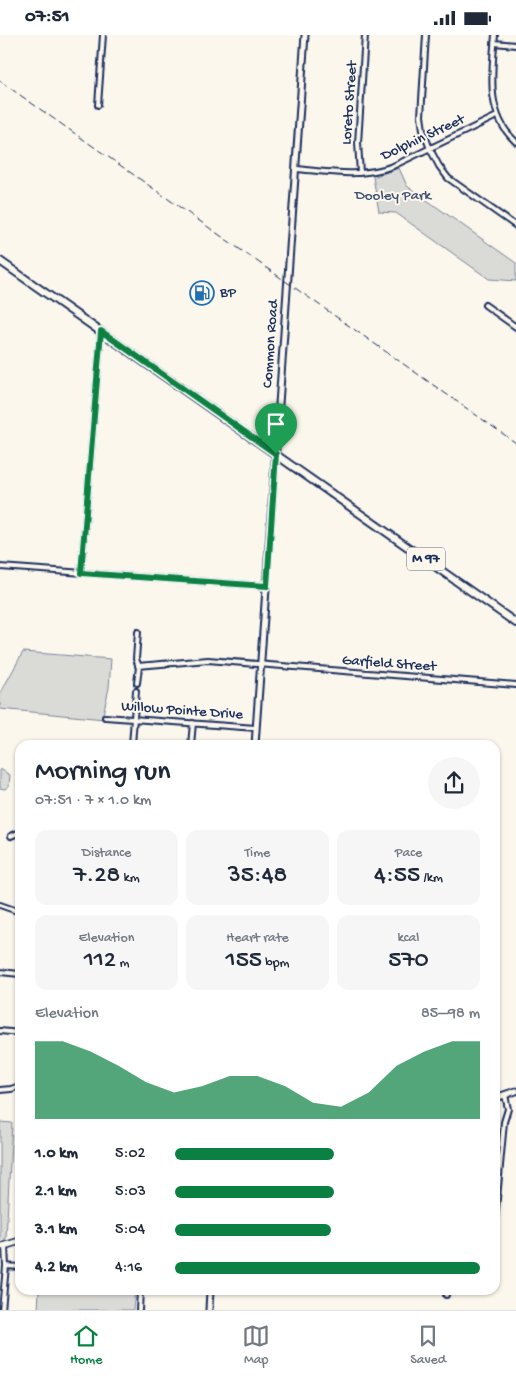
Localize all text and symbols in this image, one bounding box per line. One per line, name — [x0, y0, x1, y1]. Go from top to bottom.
text: 07:51 — [25, 6, 69, 29]
street label: Loreto Street — [338, 59, 362, 145]
street label: Dolphin Street — [377, 110, 469, 166]
park label: Dooley Park — [354, 187, 432, 205]
fuel station icon: BP — [189, 280, 215, 306]
place label: BP — [219, 284, 237, 302]
street label: Common Road — [259, 298, 283, 389]
pin — [255, 403, 297, 454]
icon: arrive — [262, 410, 290, 438]
road number: M 97 — [407, 547, 445, 571]
street label: Garfield Street — [341, 652, 439, 676]
street label: Willow Pointe Drive — [120, 698, 244, 724]
text: Morning run — [35, 756, 170, 789]
button: share — [428, 757, 480, 809]
text: 07:51 · 7 × 1.0 km — [35, 792, 151, 811]
text: Distance — [82, 845, 131, 862]
text: Time — [245, 845, 270, 862]
text: Pace — [395, 845, 422, 862]
text: 7.28 — [73, 862, 120, 891]
text: 35:48 — [228, 862, 287, 891]
text: 4:55 — [374, 862, 420, 891]
text: km — [120, 870, 140, 887]
text: /km — [420, 870, 443, 887]
text: Elevation — [79, 930, 134, 947]
text: Heart rate — [226, 930, 289, 947]
text: kcal — [398, 930, 419, 947]
text: 112 — [84, 947, 116, 976]
text: 155 — [226, 947, 262, 976]
text: 570 — [388, 947, 429, 976]
text: m — [116, 955, 129, 972]
text: bpm — [262, 955, 289, 972]
text: Elevation — [35, 1005, 99, 1024]
text: 85–98 m — [421, 1005, 480, 1024]
text: 1.0 km — [35, 1145, 78, 1164]
text: 5:02 — [115, 1145, 145, 1164]
text: 2.1 km — [35, 1183, 77, 1202]
text: 5:03 — [115, 1183, 146, 1202]
text: 3.1 km — [35, 1221, 77, 1240]
text: 5:04 — [115, 1221, 145, 1240]
text: 4.2 km — [35, 1259, 78, 1278]
text: 4:16 — [115, 1259, 142, 1278]
tab: Home — [70, 1322, 102, 1369]
tab: Map — [242, 1322, 270, 1369]
tab: Saved — [410, 1322, 446, 1369]

